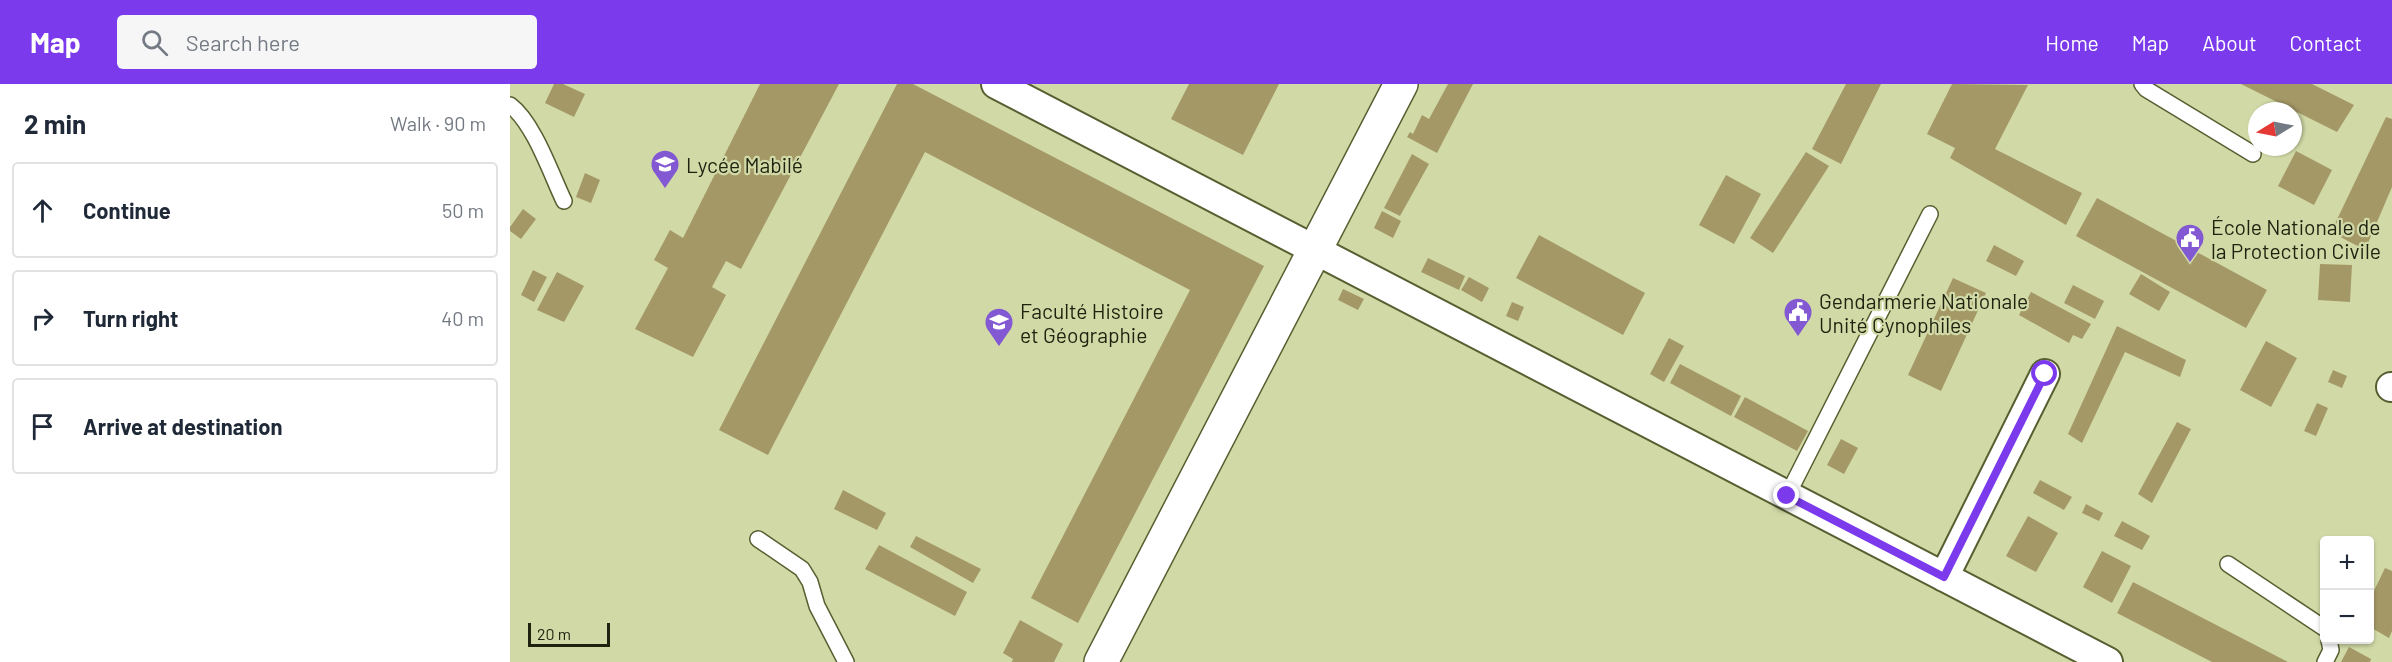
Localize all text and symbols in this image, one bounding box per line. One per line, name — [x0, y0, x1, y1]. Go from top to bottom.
search box — [117, 15, 537, 69]
text: Map — [30, 25, 81, 59]
icon: search — [138, 26, 171, 59]
text: Search here — [186, 29, 300, 55]
text: Home — [2045, 30, 2099, 55]
text: Map — [2132, 30, 2169, 55]
text: About — [2202, 30, 2257, 55]
text: Contact — [2290, 30, 2362, 55]
north arrow — [2248, 102, 2302, 156]
text: 2 min — [24, 108, 86, 139]
text: Walk · 90 m — [390, 111, 486, 135]
school or university icon: Lycée Mabilé — [649, 148, 681, 190]
place label: Lycée Mabilé — [686, 152, 803, 177]
icon: ahead — [26, 194, 59, 227]
text: Continue — [83, 197, 171, 223]
text: 50 m — [442, 198, 484, 222]
place label: École Nationale de la Protection Civile — [2211, 214, 2381, 263]
public building icon: École Nationale de la Protection Civile — [2174, 222, 2206, 264]
place label: Gendarmerie Nationale Unité Cynophiles — [1819, 288, 2028, 337]
public building icon: Gendarmerie Nationale Unité Cynophiles — [1782, 296, 1814, 338]
place label: Faculté Histoire et Géographie — [1020, 298, 1164, 347]
icon: right — [26, 302, 59, 335]
text: Turn right — [83, 305, 178, 331]
text: 40 m — [441, 306, 484, 330]
school or university icon: Faculté Histoire et Géographie — [983, 306, 1015, 348]
route start — [2031, 360, 2057, 386]
icon: arrive — [26, 410, 59, 443]
text: Arrive at destination — [83, 413, 282, 439]
route end — [1773, 482, 1799, 508]
map controls — [2320, 536, 2374, 644]
button: + — [2320, 536, 2374, 590]
button: − — [2320, 590, 2374, 644]
scale bar — [528, 620, 610, 648]
text: 20 m — [537, 624, 571, 643]

